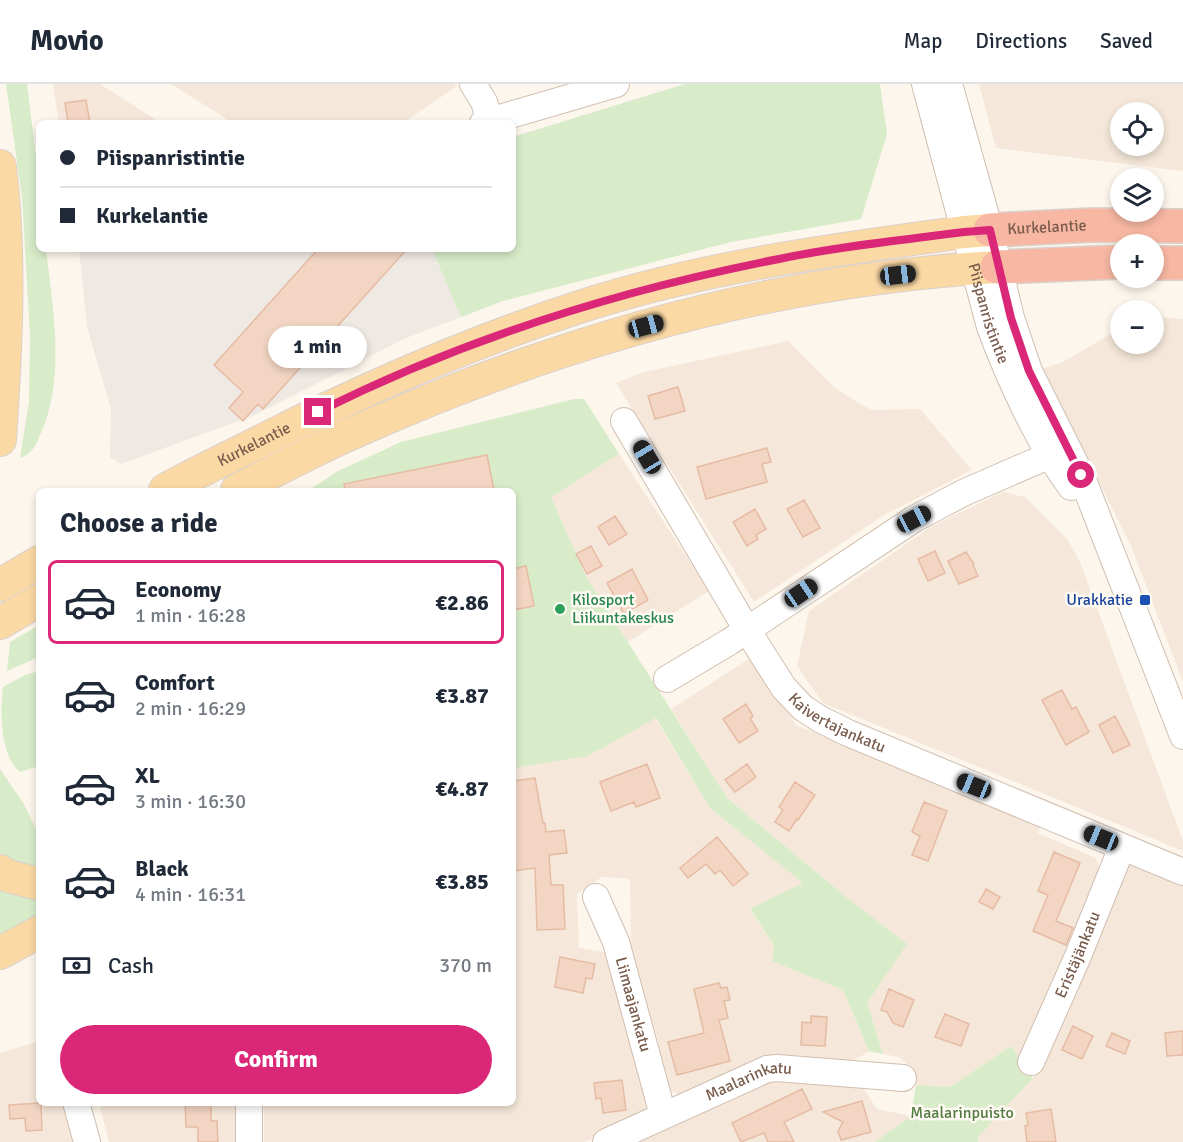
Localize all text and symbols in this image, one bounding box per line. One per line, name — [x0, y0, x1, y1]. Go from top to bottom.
text: Movio — [30, 24, 104, 58]
text: Map — [904, 28, 942, 54]
text: Directions — [975, 28, 1067, 54]
text: Saved — [1100, 28, 1153, 54]
map controls — [1110, 102, 1164, 354]
button: locate — [1110, 102, 1164, 156]
text: Piispanristintie — [96, 144, 245, 171]
button: layers — [1110, 168, 1164, 222]
text: Kurkelantie — [96, 202, 208, 229]
street label: Kurkelantie — [1007, 215, 1087, 239]
button: + — [1110, 234, 1164, 288]
street label: Piispanristintie — [963, 261, 1013, 367]
car — [879, 264, 917, 286]
button: − — [1110, 300, 1164, 354]
car — [626, 313, 666, 339]
callout: 1 min — [268, 325, 368, 367]
text: 1 min — [293, 334, 342, 359]
route end — [304, 398, 331, 425]
street label: Kurkelantie — [214, 418, 294, 471]
car — [630, 437, 664, 477]
route start — [1067, 461, 1094, 488]
car — [894, 503, 934, 535]
text: Choose a ride — [60, 507, 218, 540]
icon: car — [63, 575, 117, 629]
car — [781, 575, 821, 611]
text: Economy — [135, 576, 221, 603]
text: €2.86 — [435, 589, 489, 616]
place label: Kilosport Liikuntakeskus — [572, 590, 674, 628]
place label: Urakkatie — [1066, 590, 1133, 610]
marker: Urakkatie — [1138, 593, 1152, 607]
marker: Kilosport Liikuntakeskus — [553, 602, 567, 616]
text: 1 min · 16:28 — [135, 603, 246, 628]
icon: car — [63, 668, 117, 722]
text: Comfort — [135, 669, 215, 696]
text: €3.87 — [435, 682, 489, 709]
street label: Kaivertajankatu — [784, 689, 889, 758]
text: 2 min · 16:29 — [135, 696, 246, 721]
icon: car — [63, 761, 117, 815]
text: XL — [135, 762, 160, 789]
car — [954, 771, 994, 801]
text: €4.87 — [435, 775, 489, 802]
text: 3 min · 16:30 — [135, 789, 246, 814]
car — [1081, 823, 1121, 853]
icon: car — [63, 854, 117, 908]
text: Black — [135, 855, 189, 882]
text: €3.85 — [435, 868, 489, 895]
text: 4 min · 16:31 — [135, 882, 246, 907]
street label: Eristäjänkatu — [1051, 909, 1105, 1001]
icon: cash — [60, 949, 93, 982]
text: Cash — [108, 952, 154, 979]
text: 370 m — [439, 953, 492, 978]
street label: Liimaajankatu — [611, 955, 655, 1054]
button: Confirm — [60, 1025, 492, 1094]
street label: Maalarinkatu — [702, 1058, 793, 1106]
park label: Maalarinpuisto — [910, 1103, 1014, 1123]

